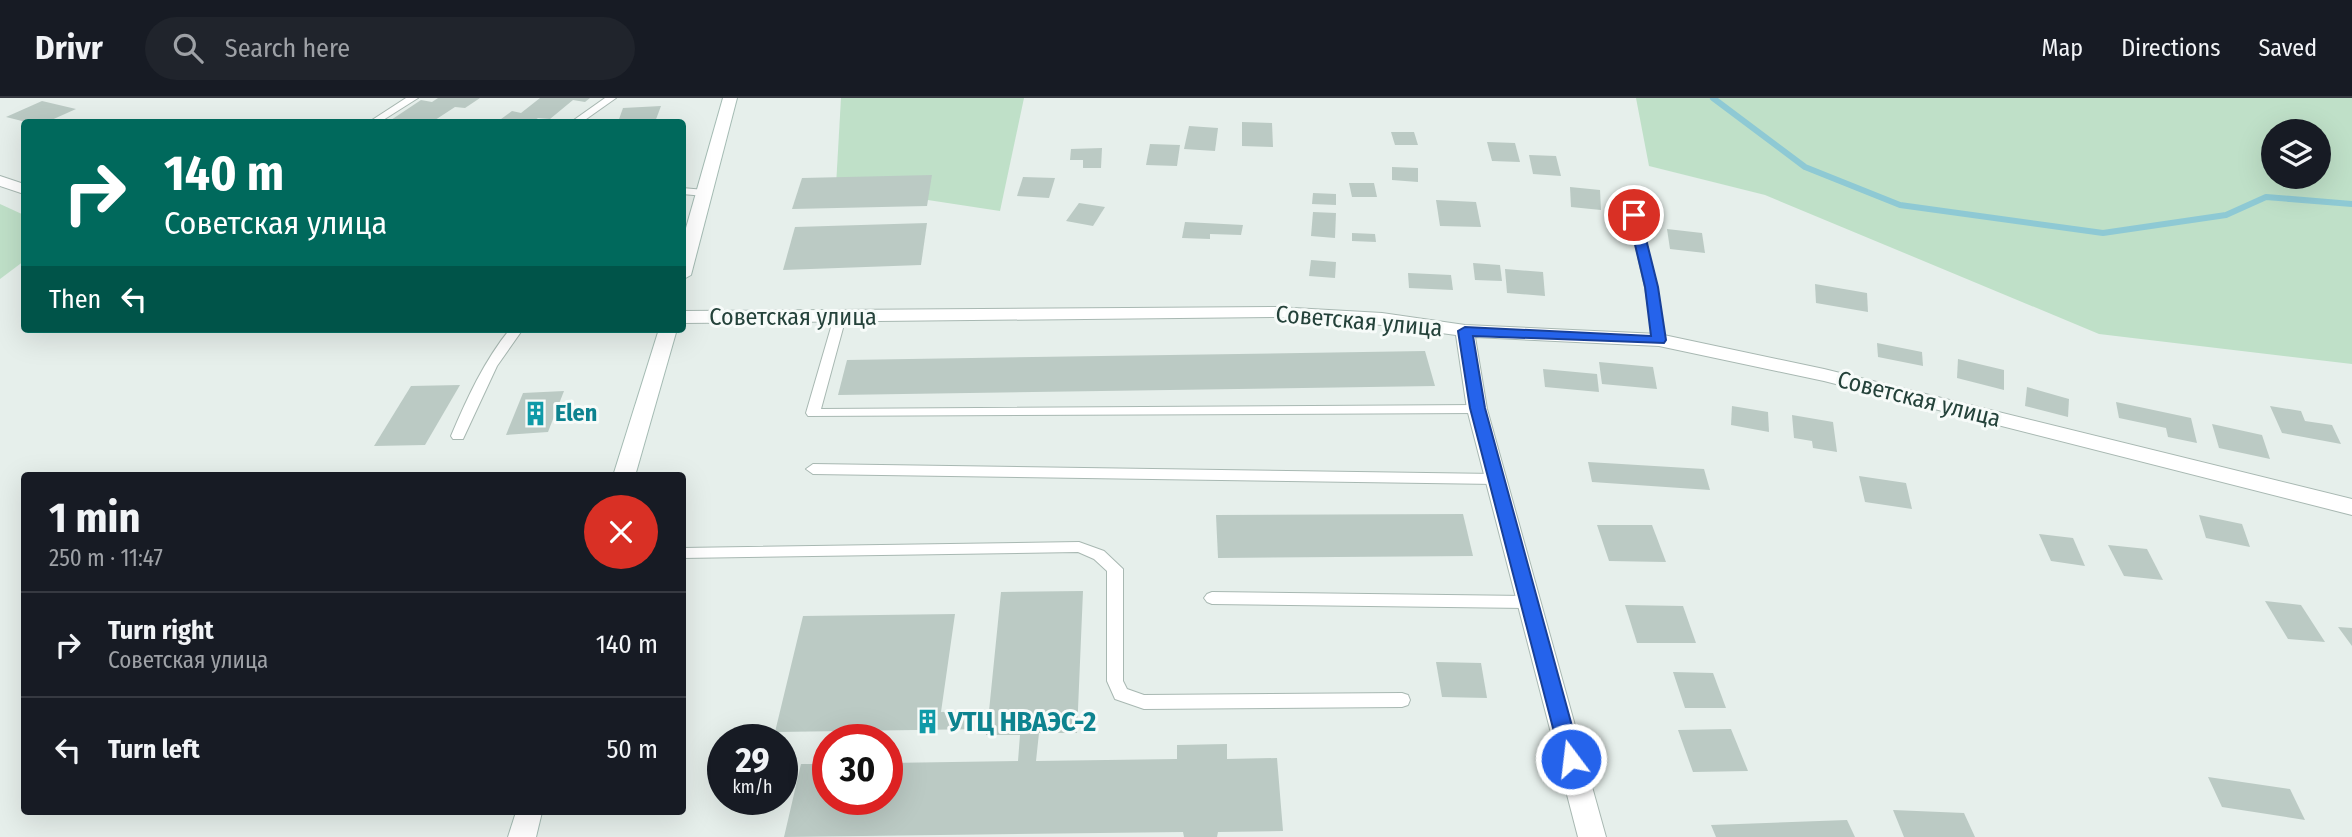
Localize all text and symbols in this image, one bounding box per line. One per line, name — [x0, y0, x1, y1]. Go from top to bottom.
search box — [145, 17, 635, 80]
text: Drivr — [35, 28, 103, 68]
icon: search — [169, 29, 207, 67]
text: Search here — [225, 33, 350, 64]
text: Map — [2042, 34, 2083, 62]
text: Directions — [2121, 34, 2220, 62]
text: Saved — [2258, 34, 2317, 62]
map controls — [2261, 119, 2331, 189]
button: layers — [2261, 119, 2331, 189]
text: 140 m — [164, 144, 284, 203]
icon: right — [49, 147, 140, 238]
pin — [1604, 185, 1664, 245]
icon: arrive — [1615, 196, 1653, 234]
text: Советская улица — [164, 204, 387, 242]
icon: left — [115, 280, 153, 318]
text: Then — [49, 284, 101, 315]
street label: Советская улица — [1274, 300, 1444, 342]
street label: Советская улица — [709, 303, 877, 331]
street label: Советская улица — [1834, 365, 2004, 433]
building icon: Elen — [521, 399, 549, 427]
place label: Elen — [555, 399, 597, 427]
text: 1 min — [49, 493, 140, 543]
button: close — [584, 495, 658, 569]
text: 250 m · 11:47 — [49, 544, 163, 572]
text: Turn right — [108, 615, 214, 646]
icon: right — [49, 626, 87, 664]
text: 140 m — [596, 629, 658, 660]
text: Советская улица — [108, 646, 268, 674]
place label: УТЦ НВАЭС-2 — [947, 705, 1096, 738]
building icon: УТЦ НВАЭС-2 — [914, 707, 942, 735]
position arrow — [1534, 722, 1608, 796]
speed limit sign: 30 — [812, 724, 903, 815]
icon: left — [49, 731, 87, 769]
text: Turn left — [108, 734, 200, 765]
text: 50 m — [606, 734, 658, 765]
text: 29 — [735, 739, 770, 781]
text: km/h — [732, 776, 773, 798]

